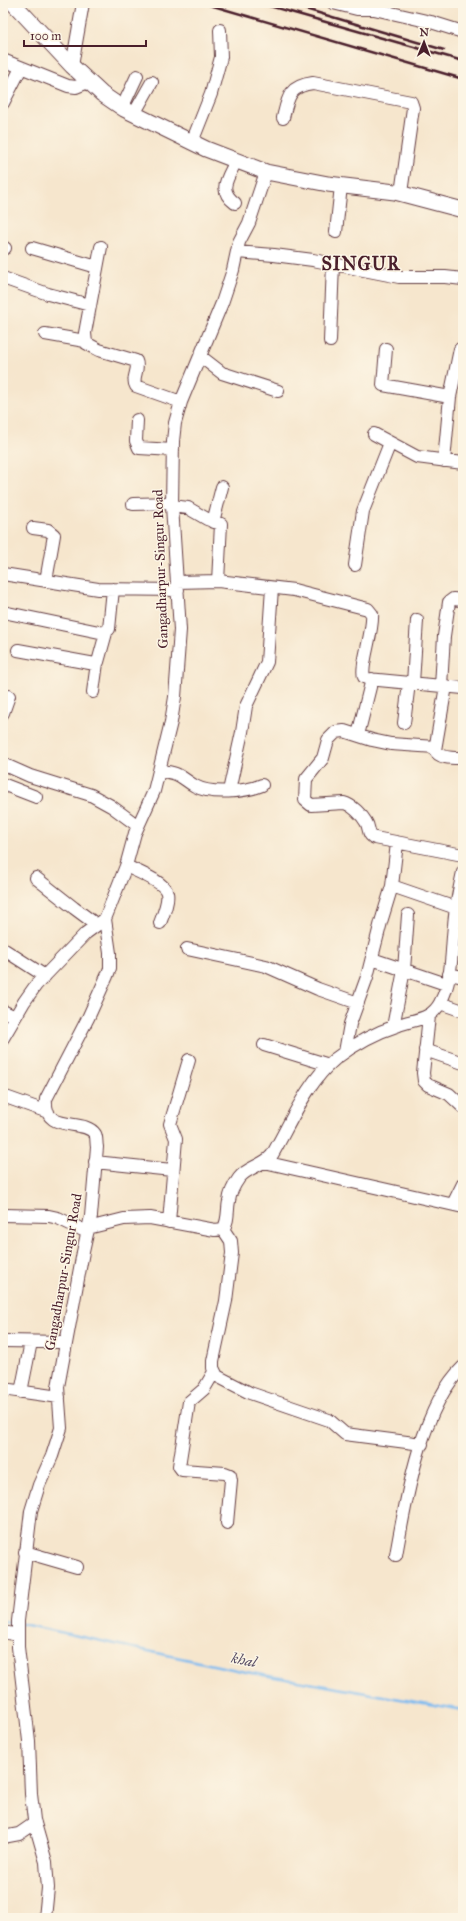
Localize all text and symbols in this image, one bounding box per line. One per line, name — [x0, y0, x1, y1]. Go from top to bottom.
scale bar — [24, 22, 146, 48]
north arrow — [404, 22, 444, 62]
text: N — [419, 26, 430, 39]
text: 100 m — [30, 29, 61, 43]
district label: SINGUR — [321, 253, 401, 275]
street label: Gangadharpur-Singur Road — [149, 489, 172, 649]
street label: Gangadharpur-Singur Road — [41, 1192, 86, 1352]
water label: khal — [229, 1649, 260, 1672]

